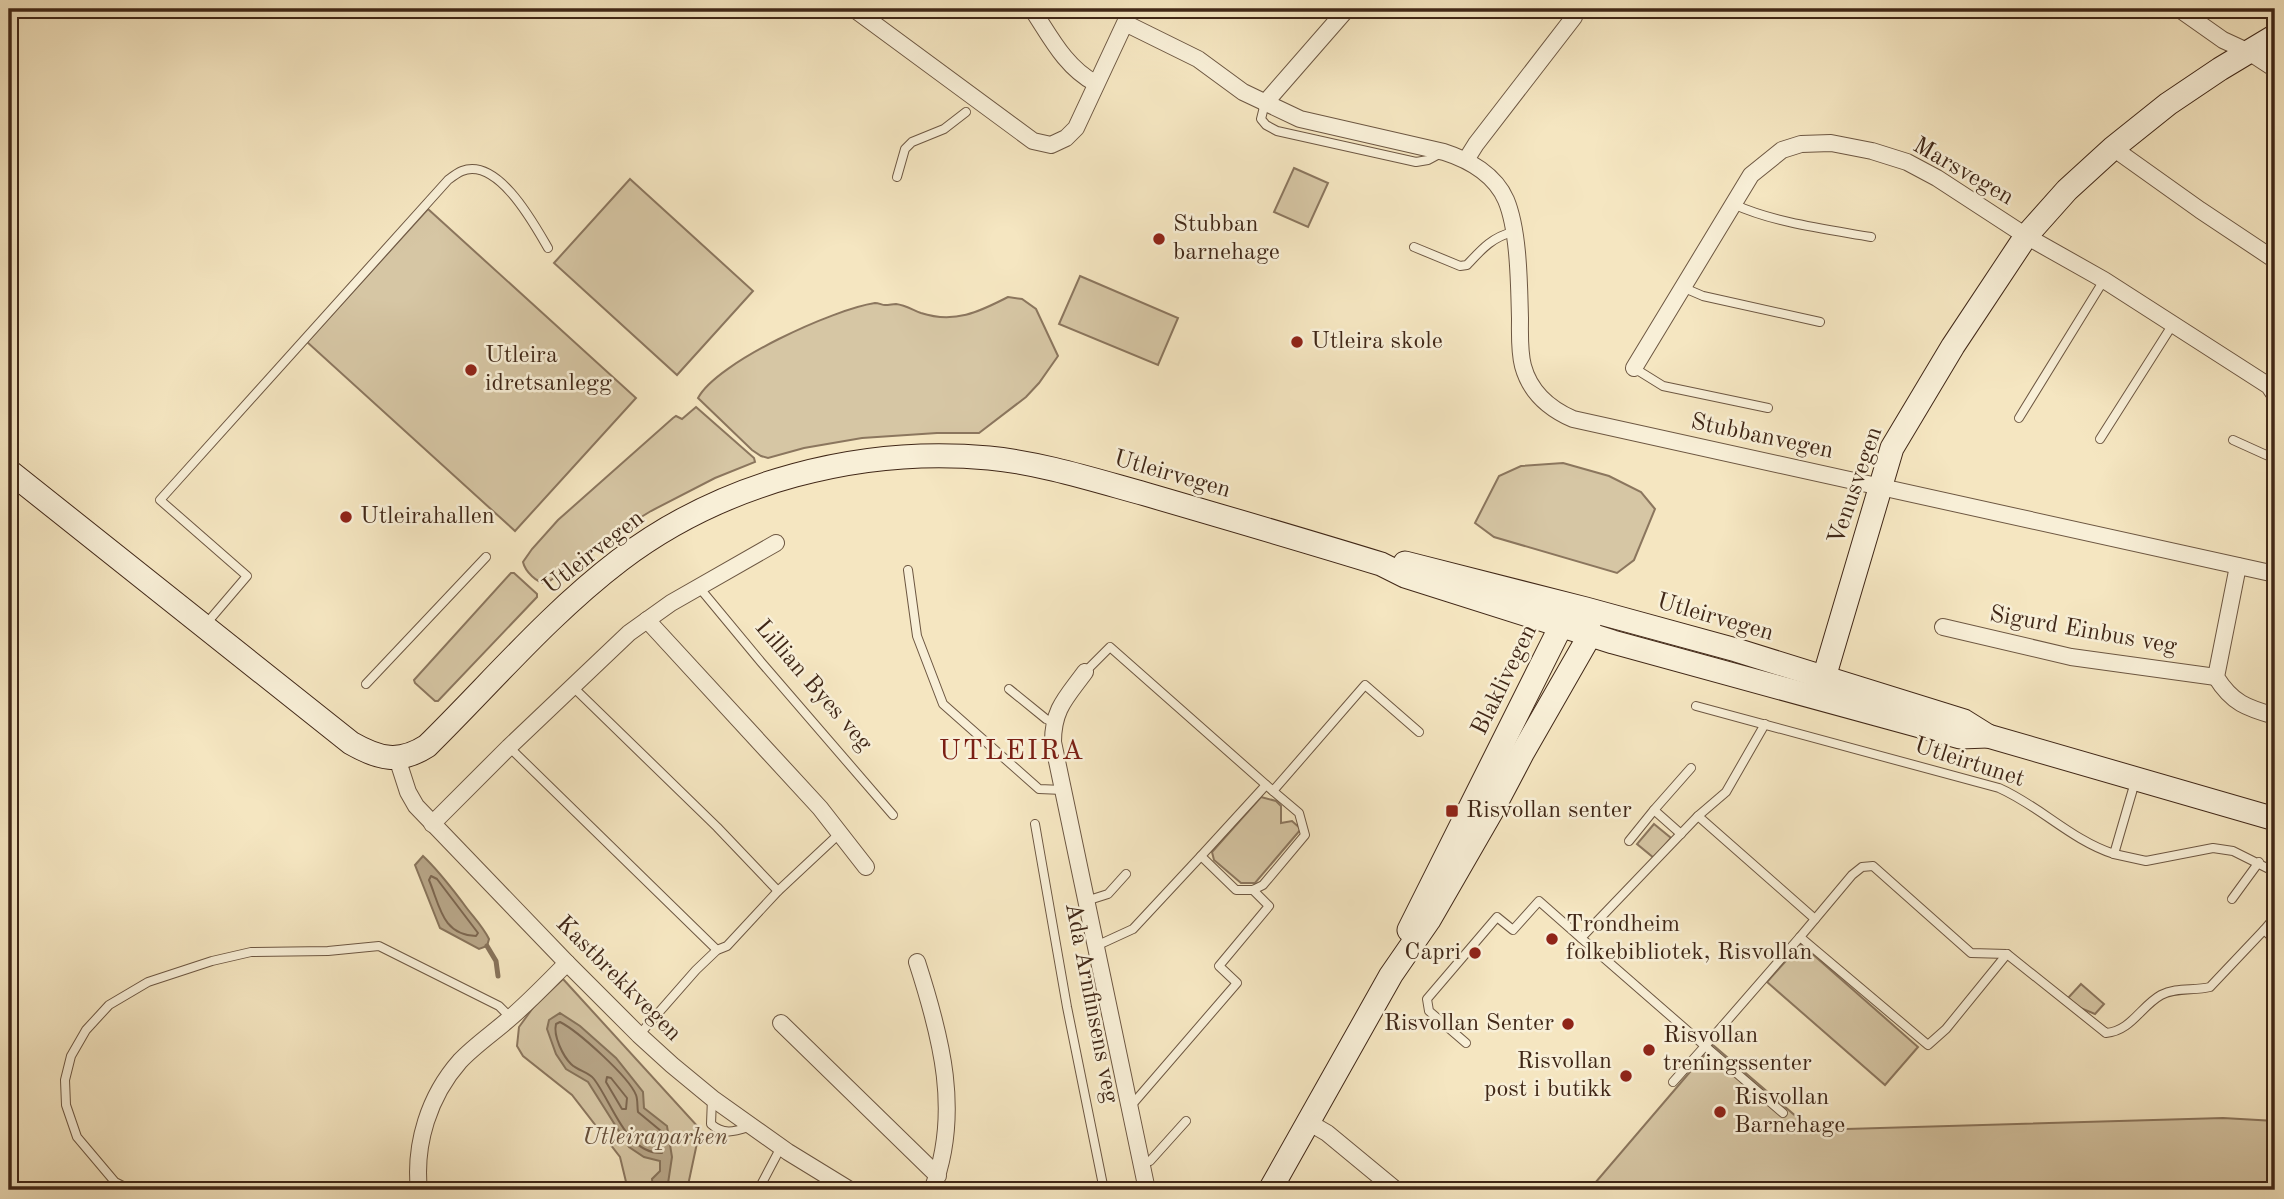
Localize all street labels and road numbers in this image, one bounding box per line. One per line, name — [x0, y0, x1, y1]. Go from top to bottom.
street label: Marsvegen — [1909, 134, 2017, 210]
street label: Stubbanvegen — [1689, 410, 1835, 464]
street label: Venusvegen — [1825, 424, 1887, 548]
street label: Utleirvegen — [1111, 447, 1233, 503]
street label: Utleirvegen — [539, 506, 649, 600]
street label: Utleirvegen — [1654, 590, 1776, 646]
street label: Sigurd Einbus veg — [1987, 603, 2179, 659]
street label: Lillian Byes veg — [750, 616, 876, 756]
street label: Blaklivegen — [1468, 621, 1542, 739]
street label: Utleirtunet — [1911, 734, 2027, 792]
street label: Ada Arnfinsens veg — [1060, 901, 1122, 1105]
street label: Kastbrekkvegen — [551, 912, 685, 1046]

